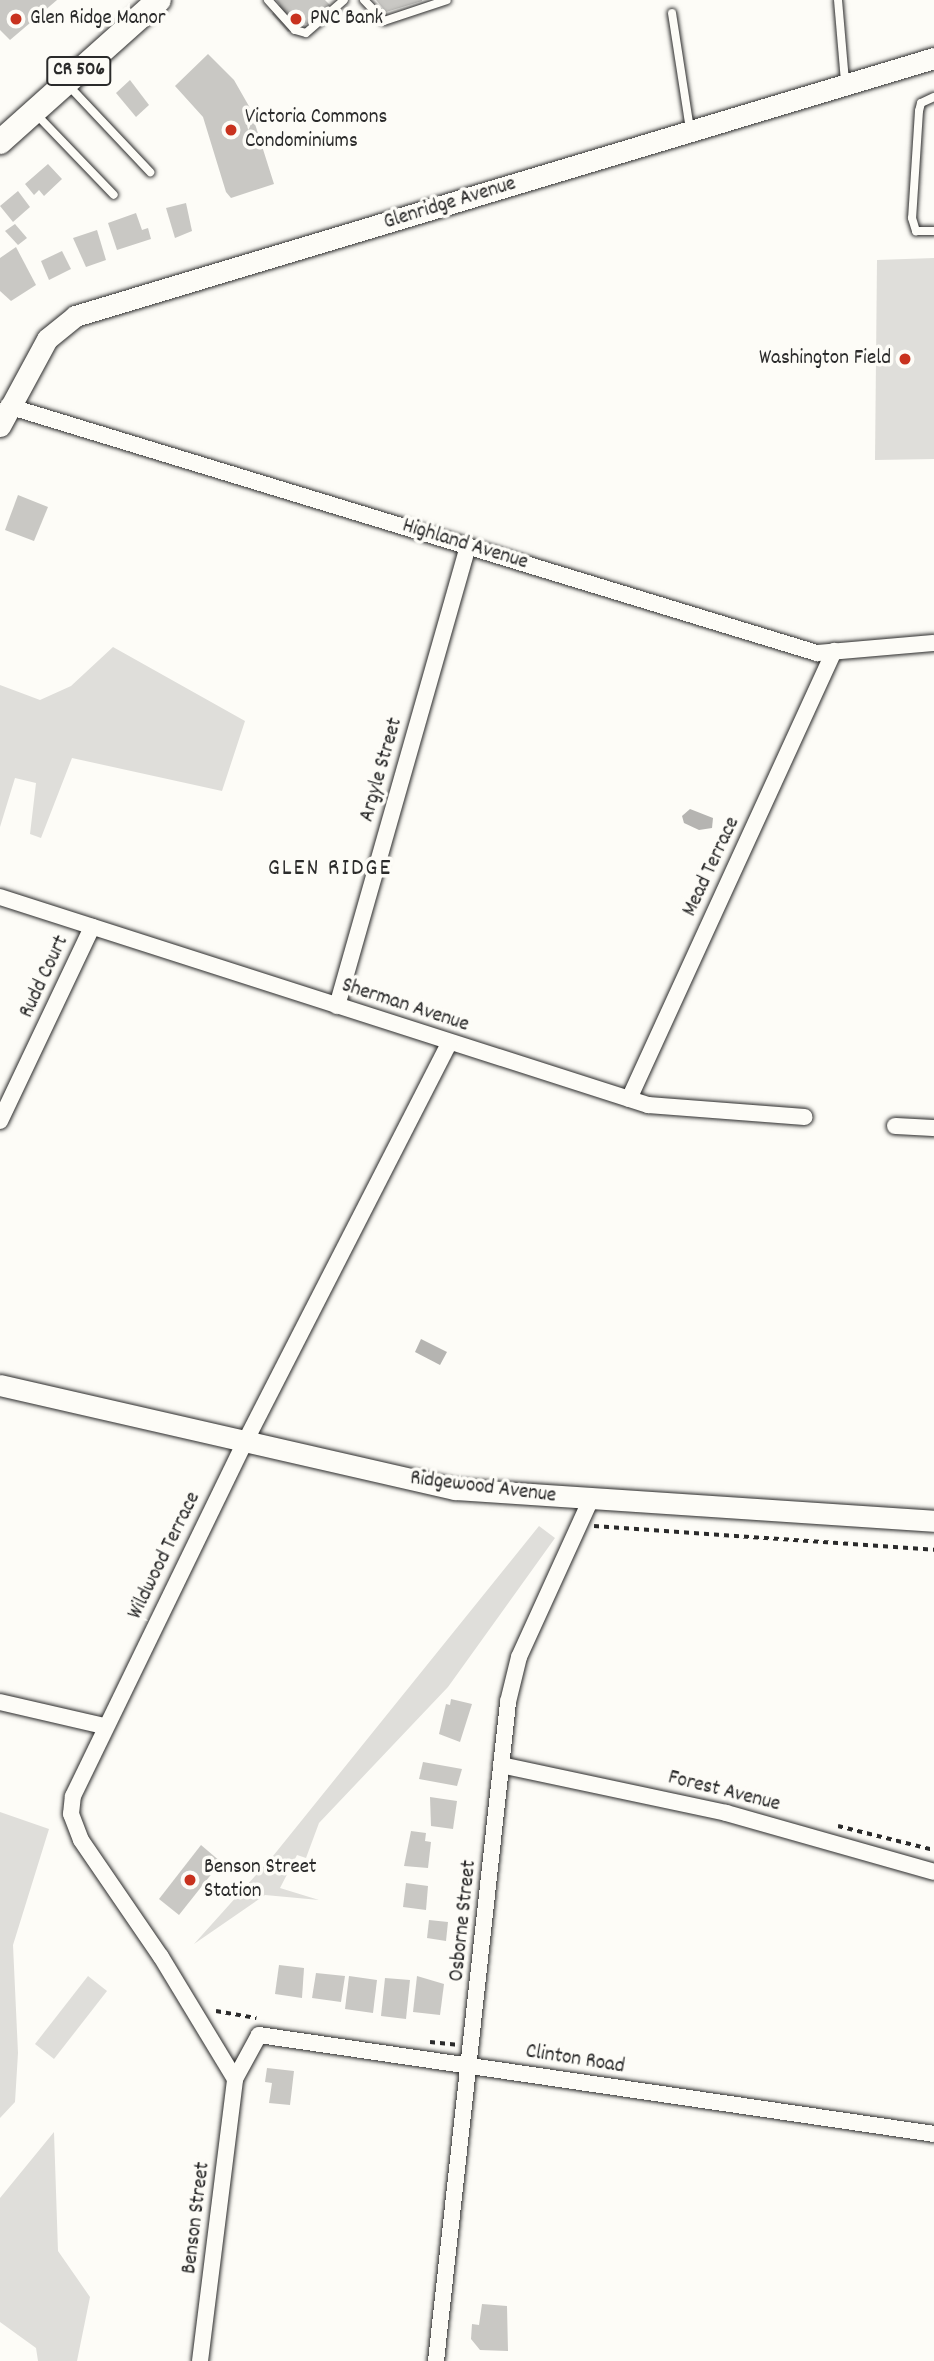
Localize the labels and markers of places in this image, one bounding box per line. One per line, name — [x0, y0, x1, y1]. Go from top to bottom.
place label: Glen Ridge Manor — [30, 6, 166, 32]
place label: PNC Bank — [310, 6, 383, 32]
marker: Glen Ridge Manor — [8, 11, 24, 27]
marker: PNC Bank — [288, 11, 304, 27]
place label: Victoria Commons Condominiums — [245, 105, 387, 155]
marker: Victoria Commons Condominiums — [223, 122, 239, 138]
place label: Washington Field — [759, 346, 891, 372]
marker: Washington Field — [897, 351, 913, 367]
place label: Benson Street Station — [204, 1855, 317, 1905]
marker: Benson Street Station — [182, 1872, 198, 1888]

